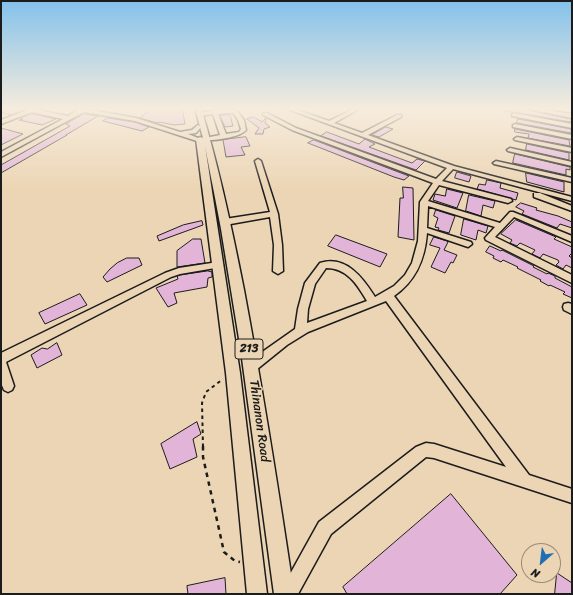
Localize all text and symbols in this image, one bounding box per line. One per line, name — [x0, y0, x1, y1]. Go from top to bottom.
road number: 213 — [235, 339, 263, 359]
street label: Thinanon Road — [246, 379, 272, 463]
north arrow — [521, 543, 561, 583]
text: N — [528, 563, 543, 583]

